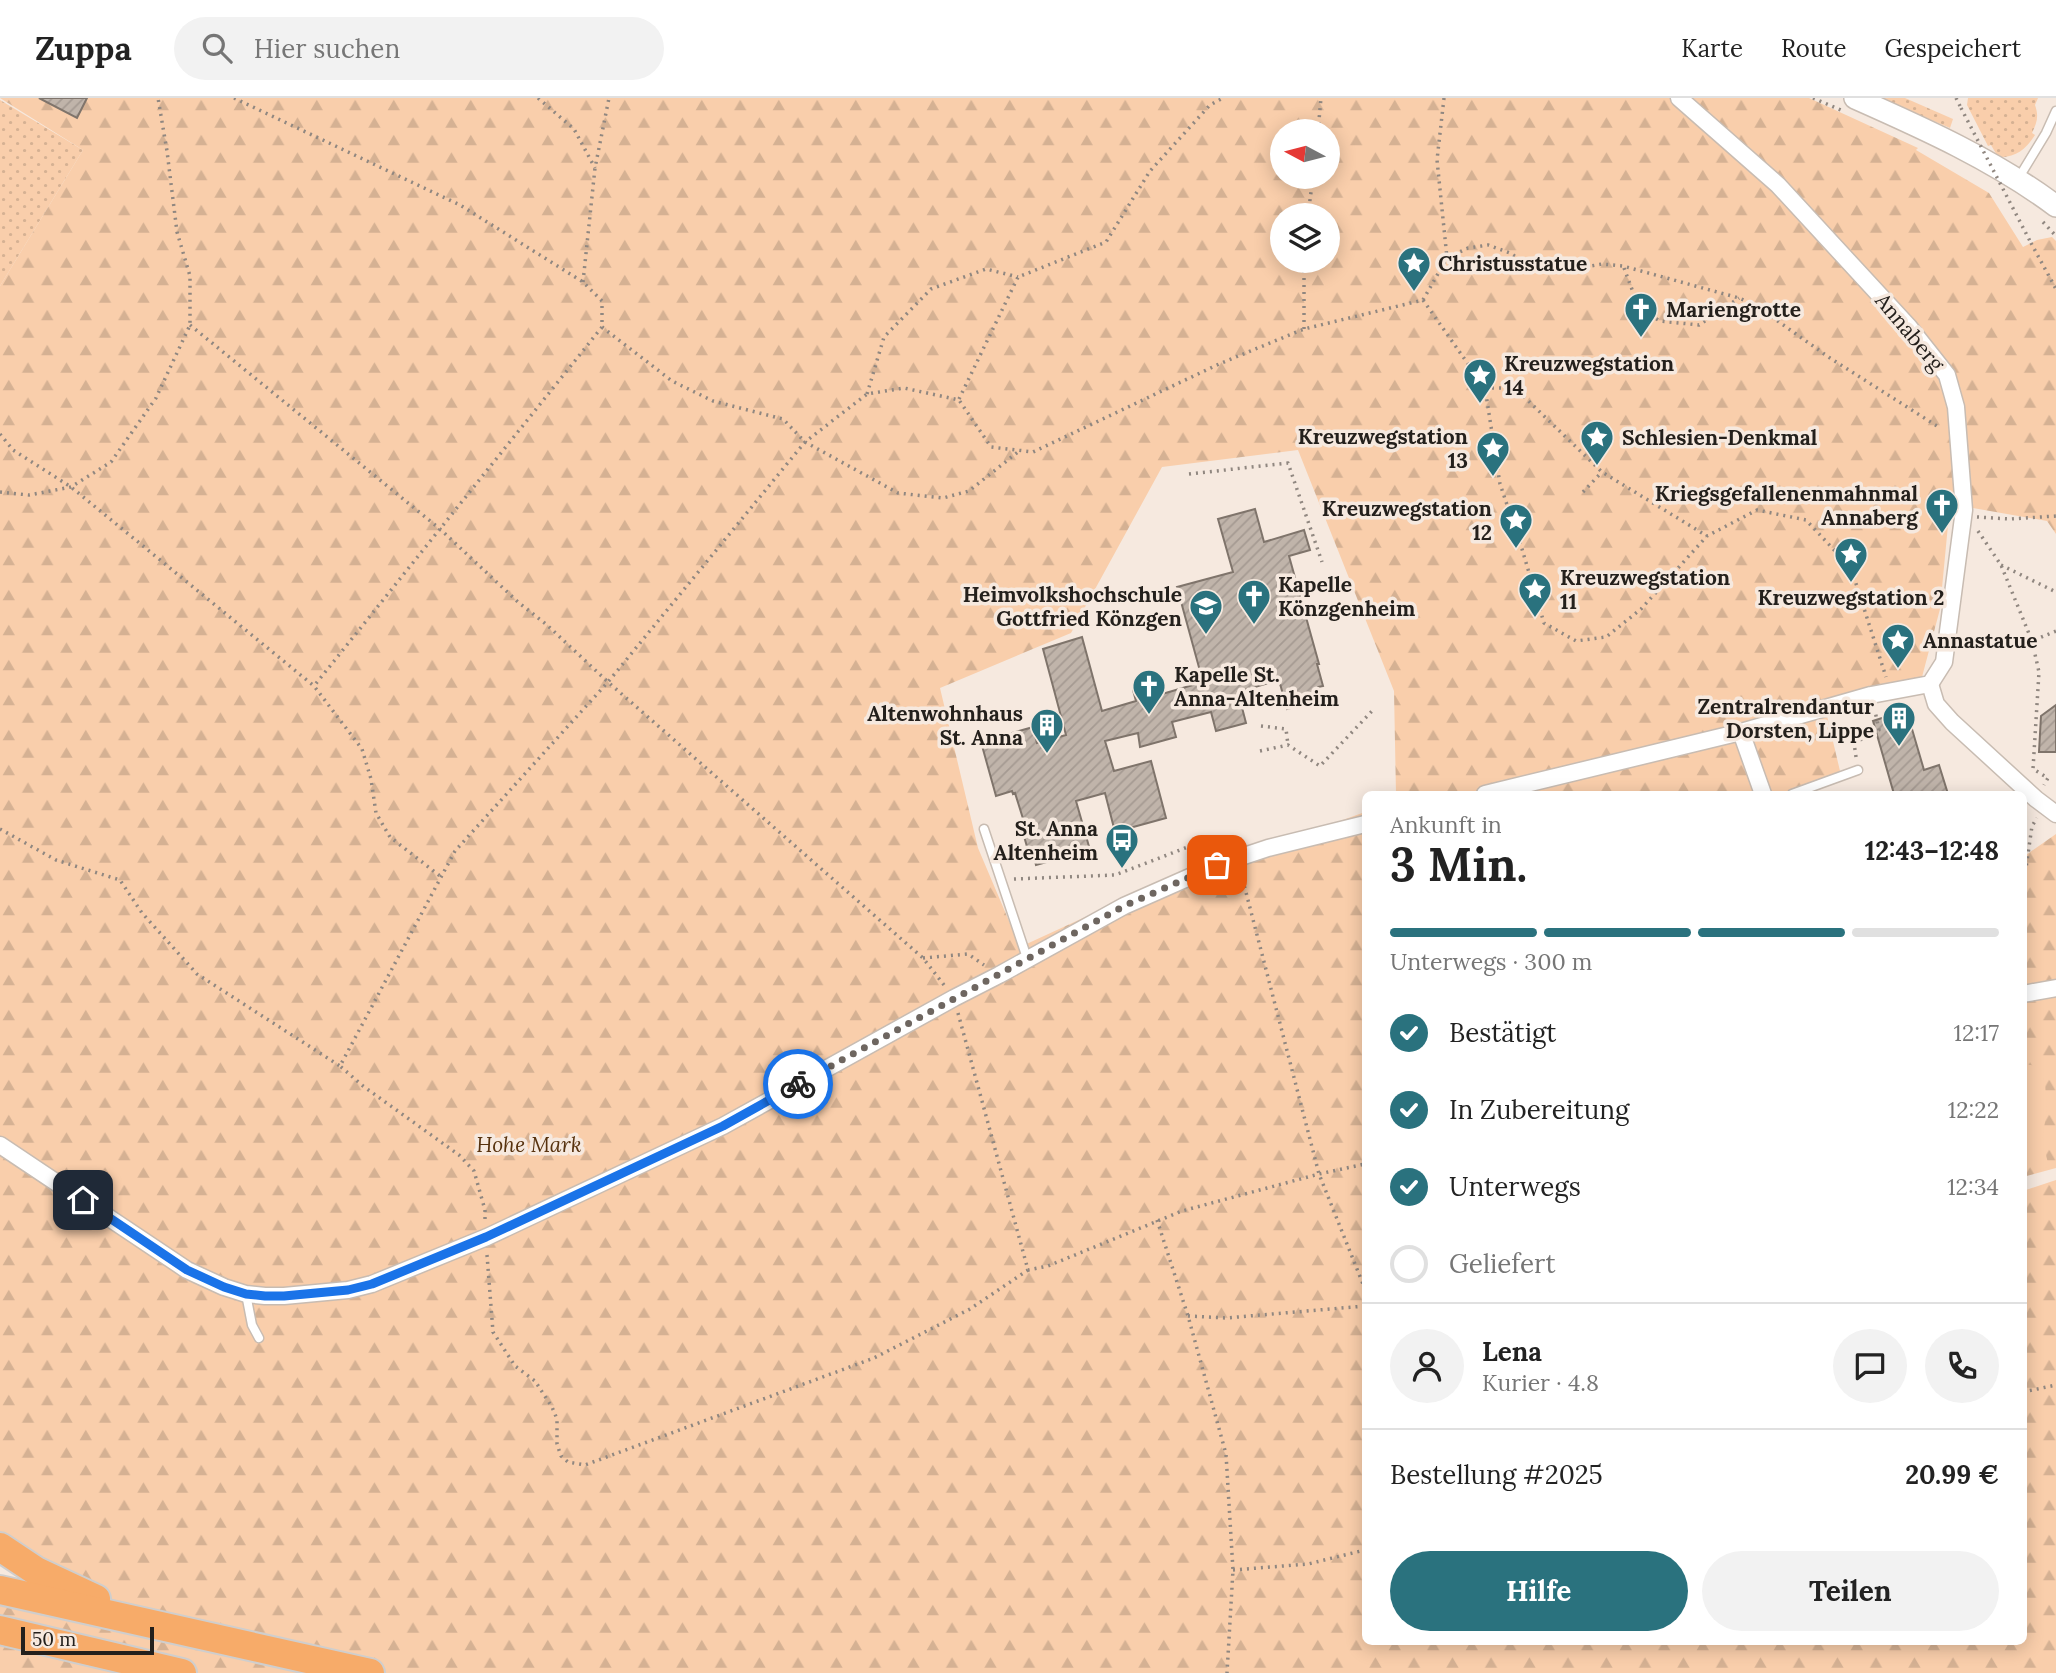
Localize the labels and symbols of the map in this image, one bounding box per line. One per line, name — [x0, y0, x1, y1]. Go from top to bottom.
north arrow — [1270, 119, 1340, 189]
place icon: Christusstatue — [1395, 244, 1433, 293]
place label: Christusstatue — [1438, 250, 1587, 277]
street label: Annaberg — [1869, 287, 1951, 377]
church icon: Mariengrotte — [1622, 290, 1660, 339]
place label: Mariengrotte — [1666, 296, 1801, 323]
place label: Kreuzwegstation 14 — [1504, 350, 1674, 401]
place icon: Kreuzwegstation 14 — [1461, 356, 1499, 405]
place icon: Schlesien-Denkmal — [1578, 418, 1616, 467]
place label: Kreuzwegstation 13 — [1298, 423, 1468, 474]
place label: Schlesien-Denkmal — [1622, 424, 1818, 451]
place icon: Kreuzwegstation 13 — [1474, 429, 1512, 478]
place label: Kriegsgefallenenmahnmal Annaberg — [1655, 480, 1919, 531]
church icon: Kriegsgefallenenmahnmal Annaberg — [1923, 486, 1961, 535]
place label: Kreuzwegstation 12 — [1322, 495, 1492, 546]
place icon: Kreuzwegstation 12 — [1497, 501, 1535, 550]
place icon: Kreuzwegstation 2 — [1832, 535, 1870, 584]
place label: Kreuzwegstation 11 — [1560, 564, 1730, 615]
place icon: Kreuzwegstation 11 — [1516, 570, 1554, 619]
place label: Kapelle Könzgenheim — [1278, 571, 1415, 622]
church icon: Kapelle Könzgenheim — [1235, 577, 1273, 626]
place label: Heimvolkshochschule Gottfried Könzgen — [963, 581, 1182, 632]
place label: Kreuzwegstation 2 — [1758, 584, 1944, 611]
school or university icon: Heimvolkshochschule Gottfried Könzgen — [1187, 587, 1225, 636]
place icon: Annastatue — [1879, 621, 1917, 670]
place label: Annastatue — [1923, 627, 2037, 654]
place label: Kapelle St. Anna-Altenheim — [1174, 661, 1339, 712]
church icon: Kapelle St. Anna-Altenheim — [1130, 667, 1168, 716]
place label: Zentralrendantur Dorsten, Lippe — [1698, 693, 1874, 744]
building icon: Zentralrendantur Dorsten, Lippe — [1880, 699, 1918, 748]
place label: Altenwohnhaus St. Anna — [867, 700, 1023, 751]
building icon: Altenwohnhaus St. Anna — [1028, 706, 1066, 755]
place label: St. Anna Altenheim — [994, 815, 1098, 866]
bus stop icon: St. Anna Altenheim — [1103, 821, 1141, 870]
pin — [1187, 835, 1247, 895]
courier — [763, 1049, 833, 1119]
park label: Hohe Mark — [476, 1131, 582, 1158]
pin — [53, 1170, 113, 1230]
scale bar — [21, 1624, 154, 1656]

